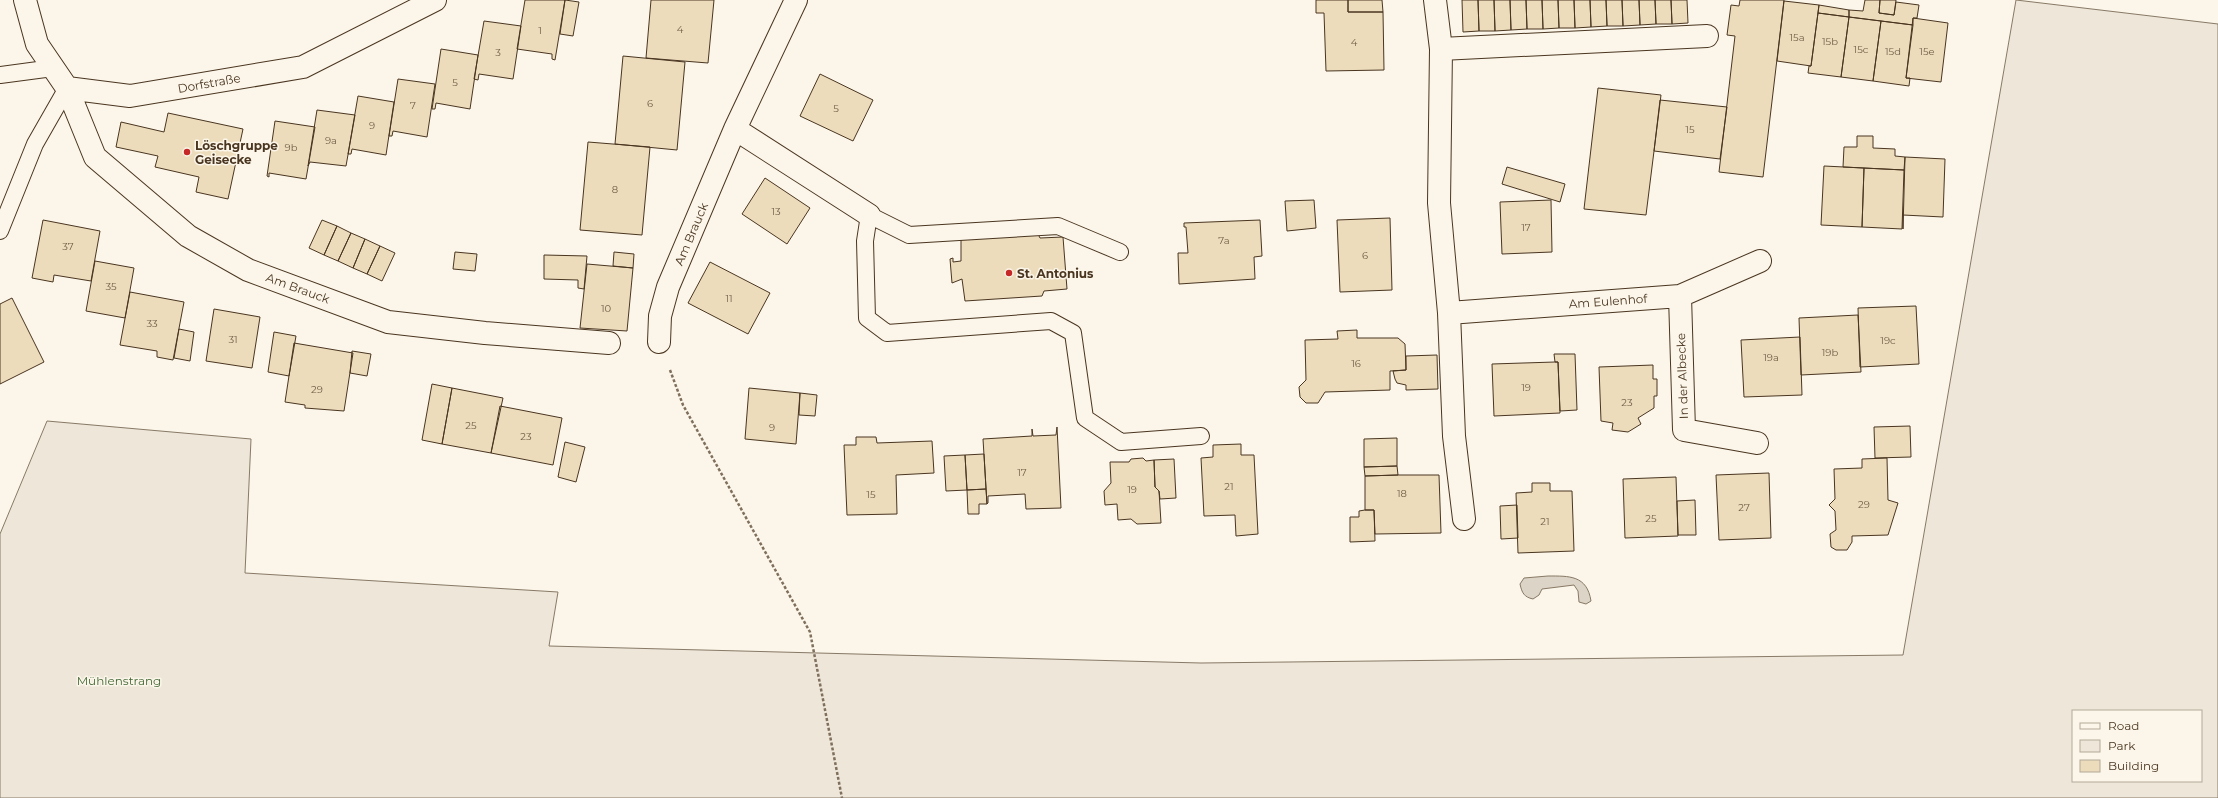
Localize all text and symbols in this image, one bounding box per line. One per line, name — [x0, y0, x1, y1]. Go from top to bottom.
house number: 4 — [677, 23, 684, 36]
house number: 1 — [538, 24, 542, 37]
house number: 15a — [1789, 31, 1805, 44]
house number: 15b — [1822, 35, 1838, 48]
house number: 4 — [1351, 36, 1358, 49]
house number: 15c — [1854, 43, 1869, 56]
house number: 15d — [1885, 45, 1901, 58]
house number: 15e — [1919, 45, 1935, 58]
house number: 3 — [495, 46, 501, 59]
street label: Dorfstraße — [176, 70, 242, 96]
house number: 5 — [452, 76, 458, 89]
house number: 6 — [647, 97, 653, 110]
house number: 7 — [410, 99, 416, 112]
house number: 5 — [833, 102, 839, 115]
house number: 9 — [369, 119, 375, 132]
house number: 15 — [1685, 123, 1695, 136]
house number: 9a — [325, 134, 337, 147]
place label: Löschgruppe Geisecke — [195, 138, 278, 167]
house number: 9b — [285, 141, 298, 154]
marker: Löschgruppe Geisecke — [182, 147, 192, 157]
house number: 8 — [612, 183, 618, 196]
street label: Am Brauck — [671, 200, 711, 268]
house number: 13 — [771, 205, 781, 218]
house number: 17 — [1521, 221, 1531, 234]
house number: 7a — [1218, 234, 1230, 247]
house number: 37 — [62, 240, 74, 253]
house number: 6 — [1362, 249, 1368, 262]
place label: St. Antonius — [1017, 266, 1094, 281]
marker: St. Antonius — [1004, 268, 1014, 278]
street label: Am Brauck — [264, 270, 333, 307]
house number: 35 — [105, 280, 117, 293]
street label: Am Eulenhof — [1568, 291, 1649, 311]
house number: 11 — [725, 292, 733, 305]
house number: 10 — [601, 302, 611, 315]
house number: 33 — [146, 317, 158, 330]
house number: 31 — [228, 333, 238, 346]
street label: In der Albecke — [1673, 333, 1691, 419]
house number: 19c — [1880, 334, 1896, 347]
house number: 19b — [1822, 346, 1838, 359]
house number: 19a — [1763, 351, 1779, 364]
house number: 16 — [1351, 357, 1361, 370]
house number: 19 — [1521, 381, 1531, 394]
house number: 29 — [311, 383, 323, 396]
house number: 23 — [1621, 396, 1633, 409]
house number: 25 — [465, 419, 477, 432]
house number: 9 — [769, 421, 775, 434]
house number: 23 — [520, 430, 532, 443]
house number: 17 — [1017, 466, 1027, 479]
house number: 21 — [1224, 480, 1234, 493]
house number: 19 — [1127, 483, 1137, 496]
house number: 18 — [1397, 487, 1407, 500]
house number: 15 — [866, 488, 876, 501]
house number: 29 — [1858, 498, 1870, 511]
house number: 27 — [1738, 501, 1750, 514]
house number: 25 — [1645, 512, 1657, 525]
house number: 21 — [1540, 515, 1550, 528]
park label: Mühlenstrang — [77, 673, 161, 688]
legend — [2072, 710, 2202, 782]
text: Road — [2108, 718, 2139, 733]
text: Park — [2108, 738, 2136, 753]
text: Building — [2108, 758, 2159, 773]

